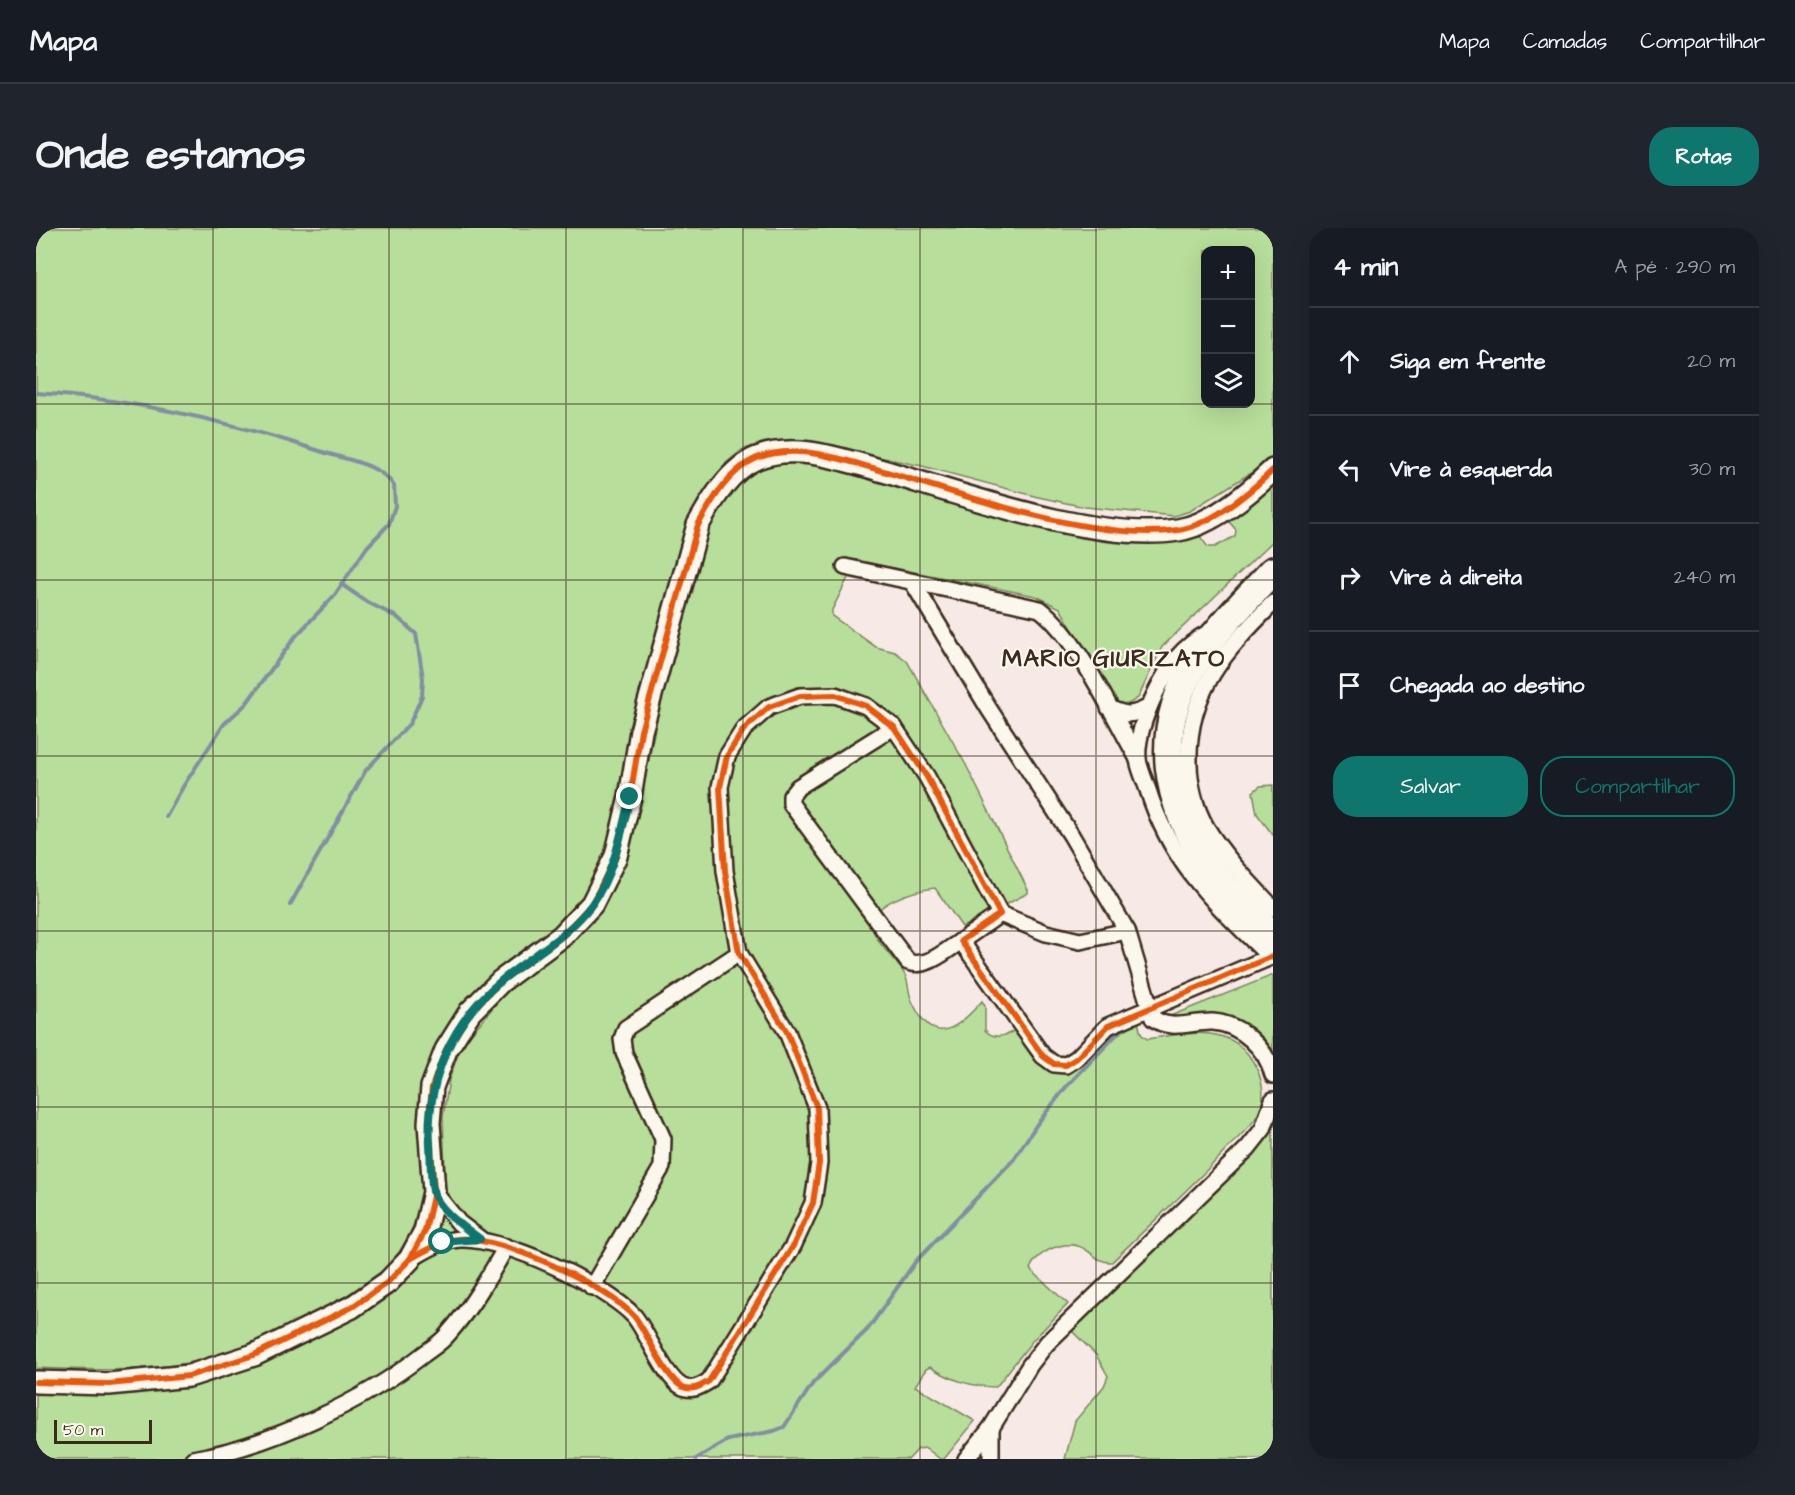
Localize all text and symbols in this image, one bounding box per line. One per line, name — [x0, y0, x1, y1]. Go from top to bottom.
text: Mapa — [30, 22, 97, 61]
text: Mapa — [1439, 27, 1490, 56]
text: Camadas — [1523, 27, 1607, 56]
text: Compartilhar — [1640, 27, 1765, 56]
text: Onde estamos — [36, 127, 306, 185]
button: Rotas — [1649, 127, 1759, 186]
map controls — [1201, 246, 1255, 408]
button: + — [1201, 246, 1255, 300]
text: 4 min — [1333, 249, 1398, 285]
text: A pé · 290 m — [1614, 253, 1735, 281]
button: − — [1201, 300, 1255, 354]
icon: ahead — [1333, 345, 1366, 378]
text: Siga em frente — [1390, 346, 1546, 377]
text: 20 m — [1687, 347, 1735, 375]
button: layers — [1201, 354, 1255, 408]
icon: left — [1333, 453, 1366, 486]
text: Vire à esquerda — [1390, 454, 1552, 485]
text: 30 m — [1689, 455, 1735, 483]
icon: right — [1333, 561, 1366, 594]
text: Vire à direita — [1390, 562, 1522, 593]
text: 240 m — [1674, 563, 1735, 591]
district label: MARIO GIURIZATO — [1002, 642, 1226, 676]
icon: arrive — [1333, 669, 1366, 702]
text: Chegada ao destino — [1390, 670, 1584, 701]
button: Salvar — [1333, 756, 1528, 817]
button: Compartilhar — [1540, 756, 1735, 817]
route end — [616, 783, 642, 809]
route start — [428, 1228, 454, 1254]
scale bar — [54, 1417, 152, 1444]
text: 50 m — [63, 1419, 103, 1441]

